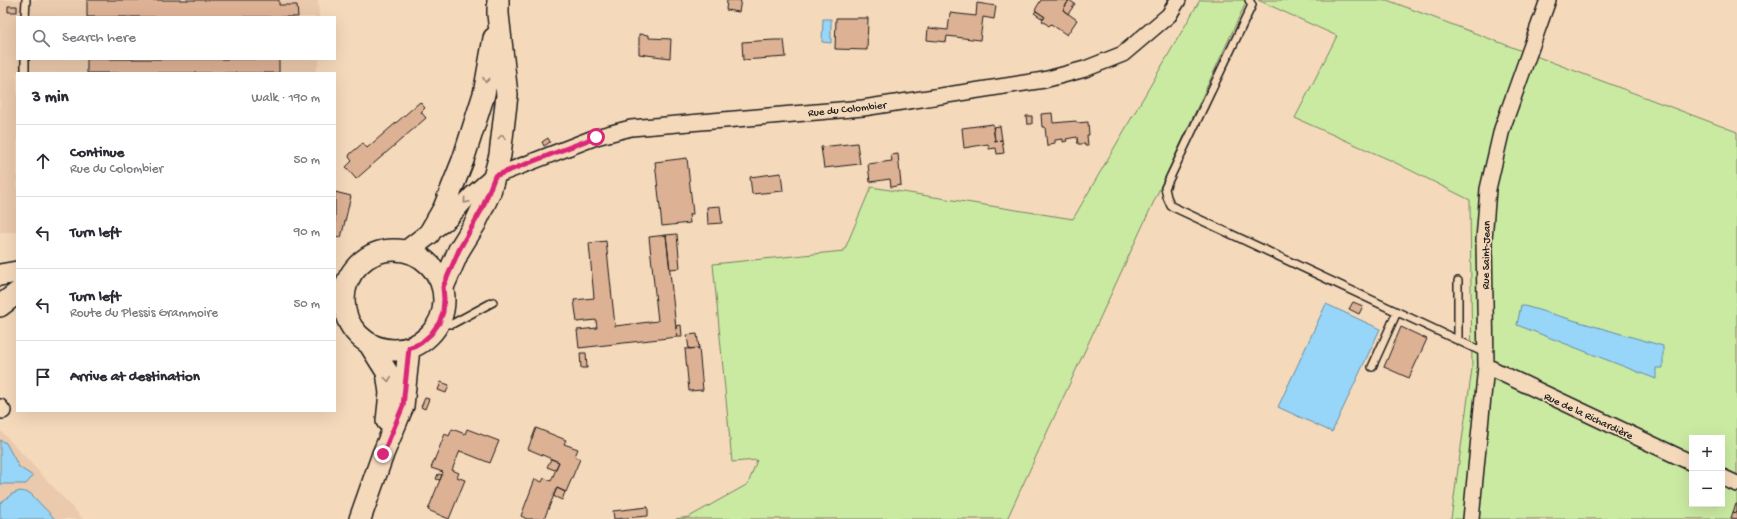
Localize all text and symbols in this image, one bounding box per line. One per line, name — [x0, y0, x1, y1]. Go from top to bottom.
search box — [16, 16, 336, 60]
icon: search — [30, 27, 52, 49]
text: Search here — [62, 29, 136, 47]
one-way arrow — [482, 77, 491, 83]
text: 3 min — [32, 88, 69, 108]
text: Walk · 190 m — [251, 91, 320, 106]
street label: Rue du Colombier — [807, 100, 888, 120]
route start — [587, 128, 605, 146]
one-way arrow — [497, 134, 506, 140]
text: Continue — [70, 144, 124, 162]
icon: ahead — [32, 150, 54, 172]
text: 50 m — [293, 153, 320, 168]
text: Rue du Colombier — [70, 162, 163, 177]
one-way arrow — [464, 196, 471, 203]
street label: Rue Saint-Jean — [1480, 220, 1494, 290]
icon: left — [32, 222, 54, 244]
text: Turn left — [70, 224, 121, 242]
text: 90 m — [294, 225, 320, 240]
text: Turn left — [70, 288, 121, 306]
icon: left — [32, 294, 54, 316]
text: 50 m — [293, 297, 320, 312]
text: Route du Plessis Grammoire — [70, 306, 218, 321]
icon: arrive — [32, 366, 54, 388]
text: Arrive at destination — [70, 368, 200, 386]
one-way arrow — [383, 375, 392, 382]
street label: Rue de la Richardière — [1542, 391, 1635, 443]
map controls — [1689, 435, 1725, 507]
button: + — [1689, 435, 1725, 471]
route end — [374, 445, 392, 463]
button: − — [1689, 471, 1725, 507]

